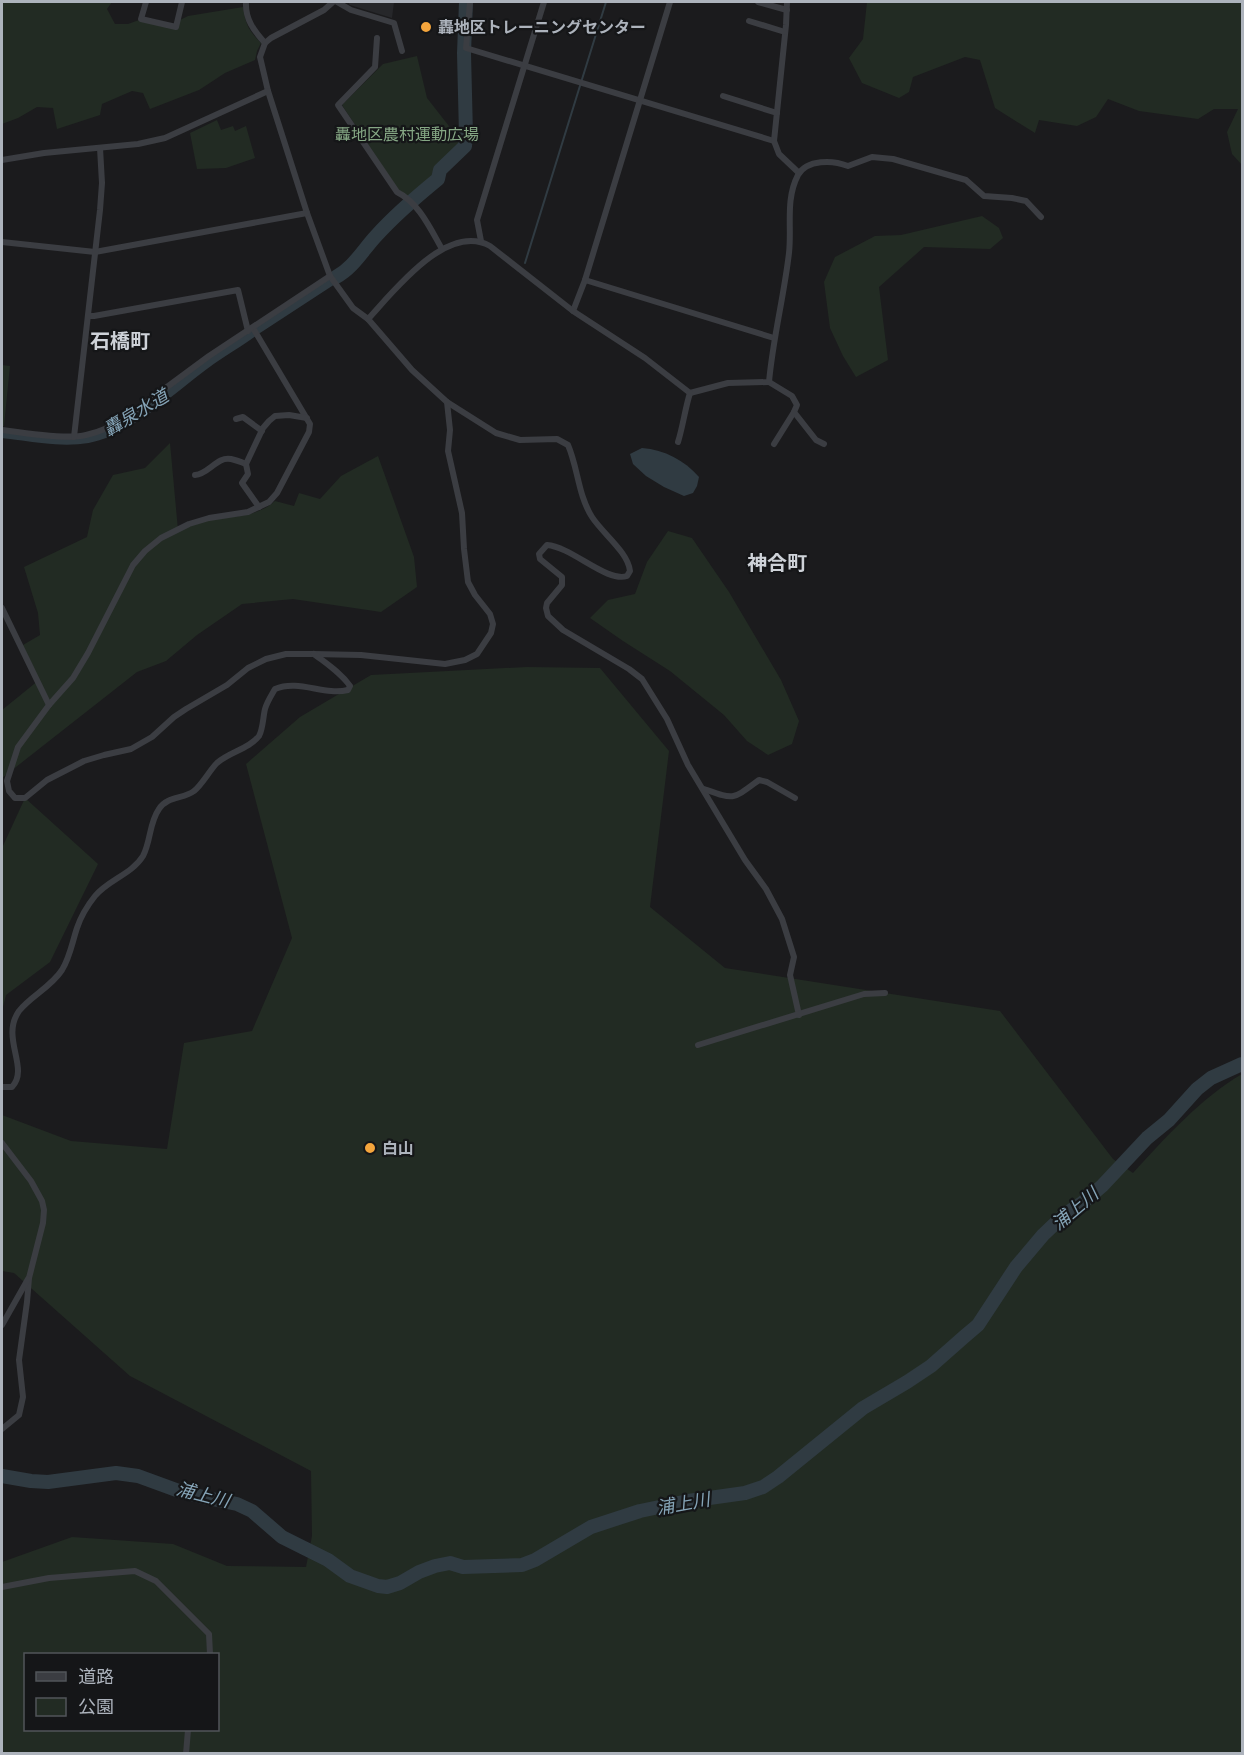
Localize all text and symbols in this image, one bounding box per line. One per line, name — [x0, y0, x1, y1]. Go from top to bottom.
place label: 轟地区トレーニングセンター — [438, 16, 646, 38]
marker: 轟地区トレーニングセンター — [419, 20, 433, 34]
park label: 轟地区農村運動広場 — [335, 123, 479, 145]
district label: 石橋町 — [90, 327, 150, 354]
water label: 轟泉水道 — [98, 382, 175, 441]
district label: 神合町 — [747, 549, 807, 576]
place label: 白山 — [382, 1137, 414, 1159]
marker: 白山 — [363, 1141, 377, 1155]
water label: 浦上川 — [1046, 1180, 1104, 1235]
water label: 浦上川 — [174, 1476, 234, 1513]
water label: 浦上川 — [654, 1486, 713, 1520]
legend — [24, 1653, 219, 1731]
text: 道路 — [78, 1664, 114, 1688]
text: 公園 — [78, 1694, 114, 1718]

